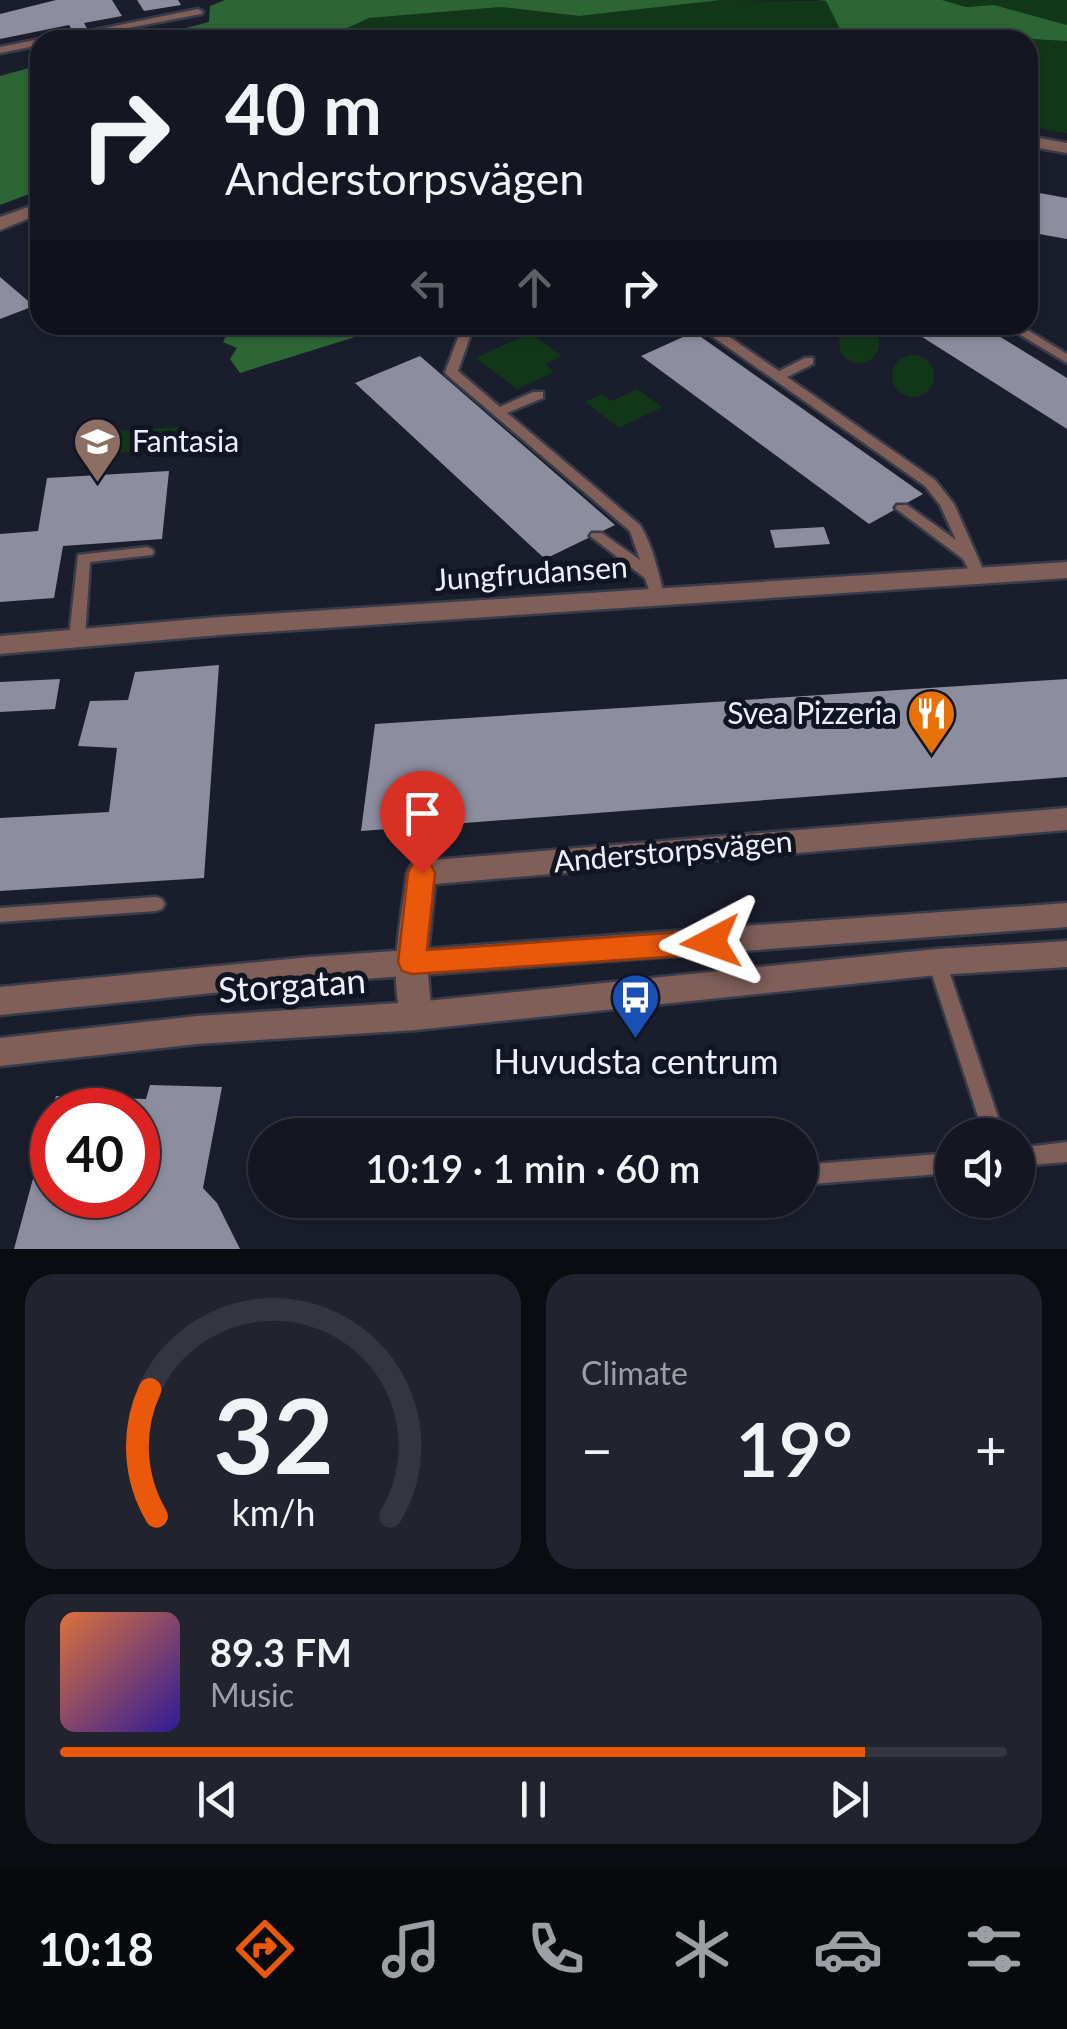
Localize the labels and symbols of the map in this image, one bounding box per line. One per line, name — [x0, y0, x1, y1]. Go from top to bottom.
school or university icon: Fantasia — [71, 416, 123, 484]
place label: Fantasia — [132, 422, 239, 458]
street label: Jungfrudansen — [433, 547, 629, 597]
restaurant icon: Svea Pizzeria — [906, 688, 958, 756]
place label: Svea Pizzeria — [727, 694, 897, 730]
pin — [380, 771, 465, 874]
street label: Anderstorpsvägen — [552, 822, 794, 878]
position arrow — [659, 890, 763, 994]
street label: Storgatan — [217, 958, 367, 1010]
bus stop icon: Huvudsta centrum — [610, 972, 662, 1040]
place label: Huvudsta centrum — [494, 1039, 778, 1081]
speed limit sign: 40 — [30, 1088, 160, 1218]

